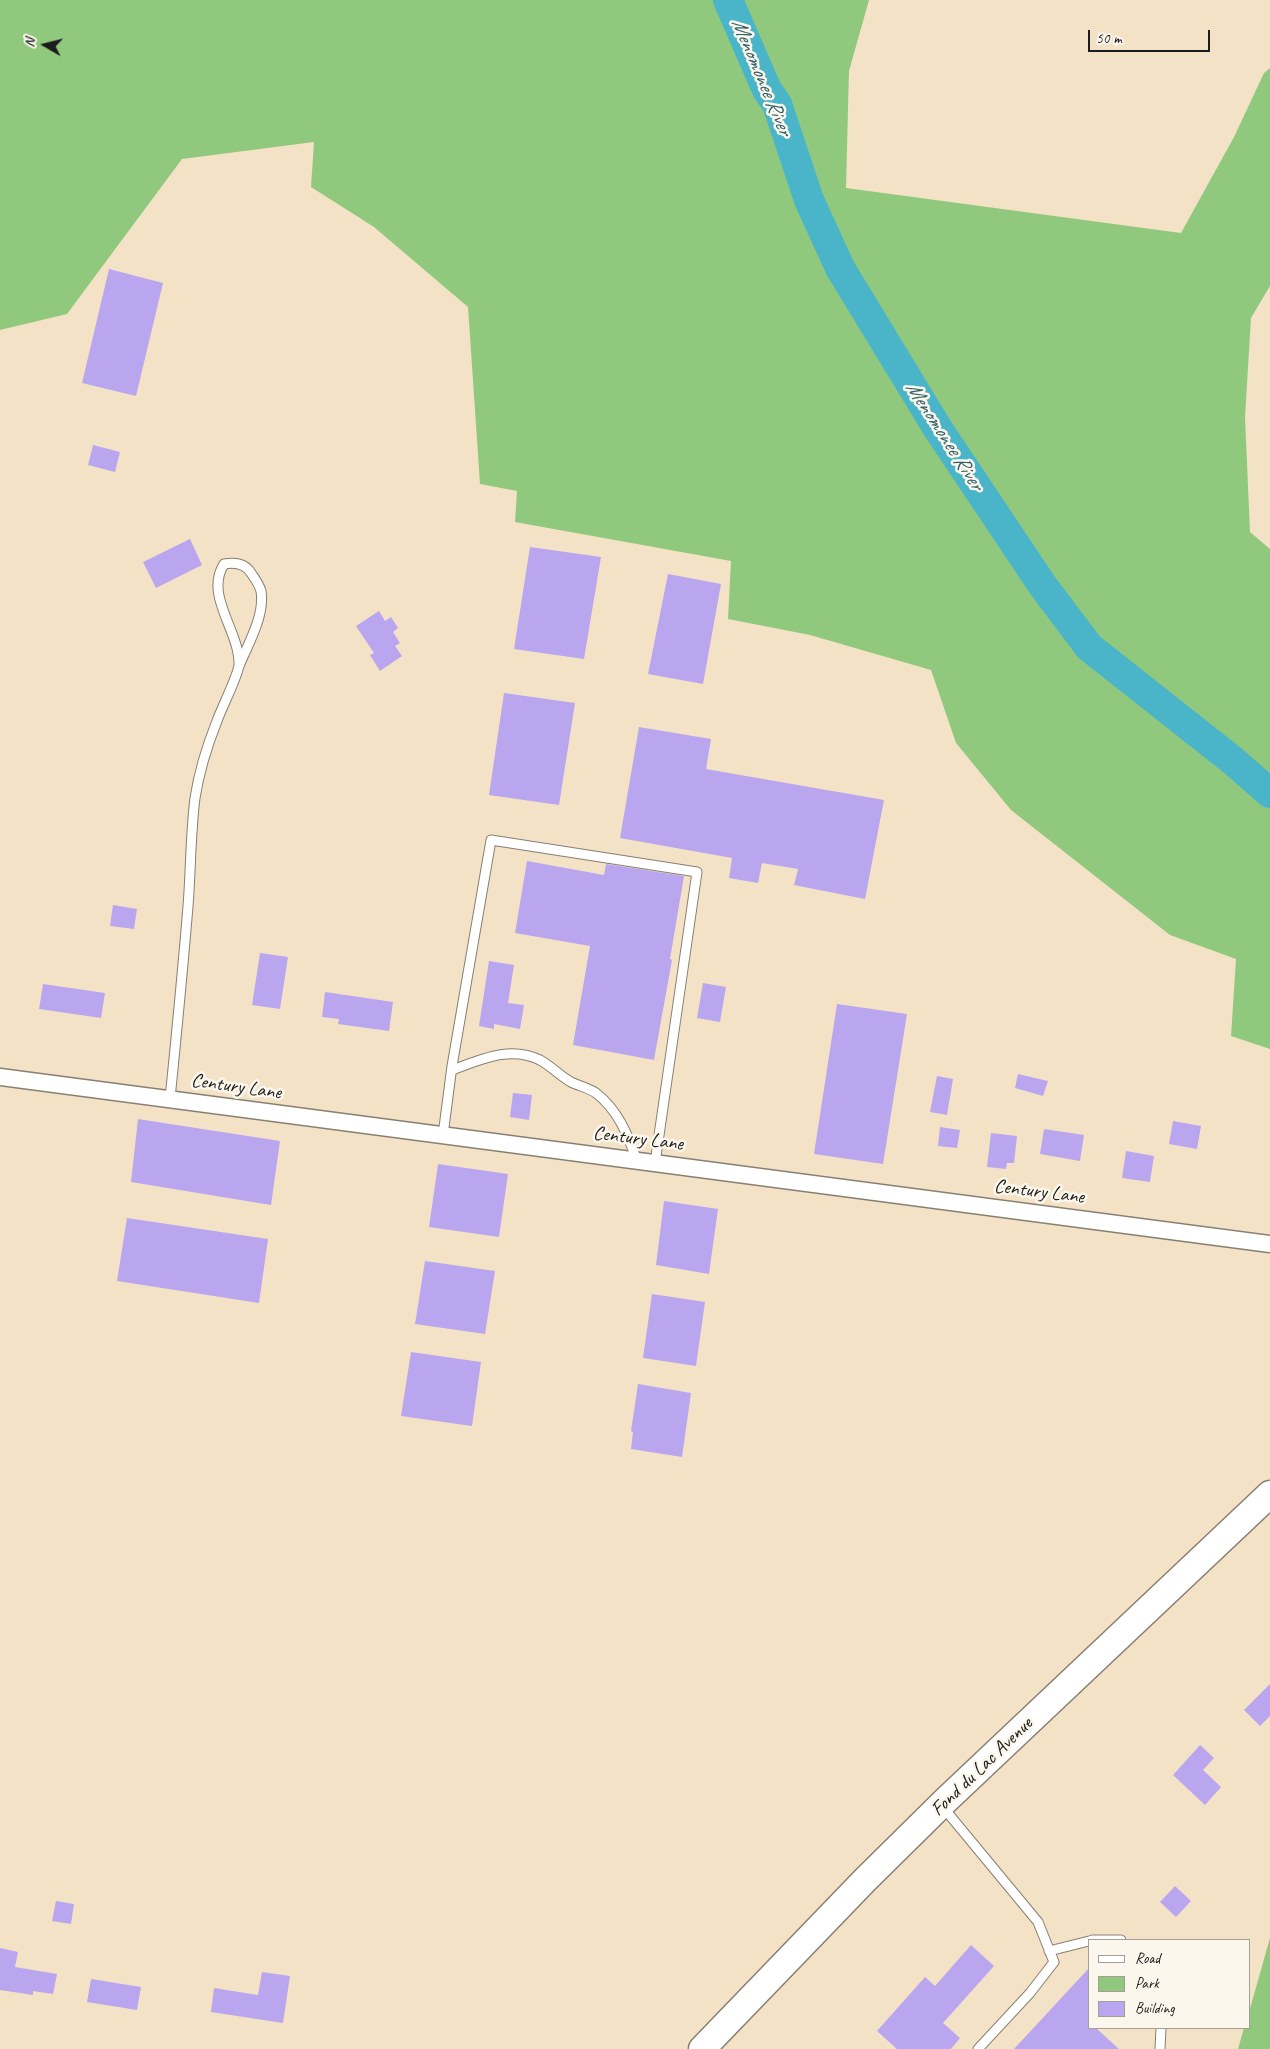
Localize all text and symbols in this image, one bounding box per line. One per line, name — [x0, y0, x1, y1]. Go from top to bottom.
water label: Menomonee River — [725, 15, 797, 139]
north arrow — [20, 20, 70, 70]
scale bar — [1090, 20, 1212, 52]
text: 50 m — [1096, 29, 1122, 48]
text: N — [21, 37, 39, 48]
water label: Menomonee River — [900, 377, 988, 495]
street label: Century Lane — [189, 1069, 283, 1105]
street label: Century Lane — [592, 1122, 684, 1156]
street label: Century Lane — [993, 1175, 1085, 1209]
street label: Fond du Lac Avenue — [926, 1712, 1038, 1822]
legend — [1088, 1939, 1250, 2029]
text: Road — [1135, 1949, 1160, 1968]
text: Park — [1135, 1974, 1159, 1993]
text: Building — [1135, 1999, 1174, 2018]

